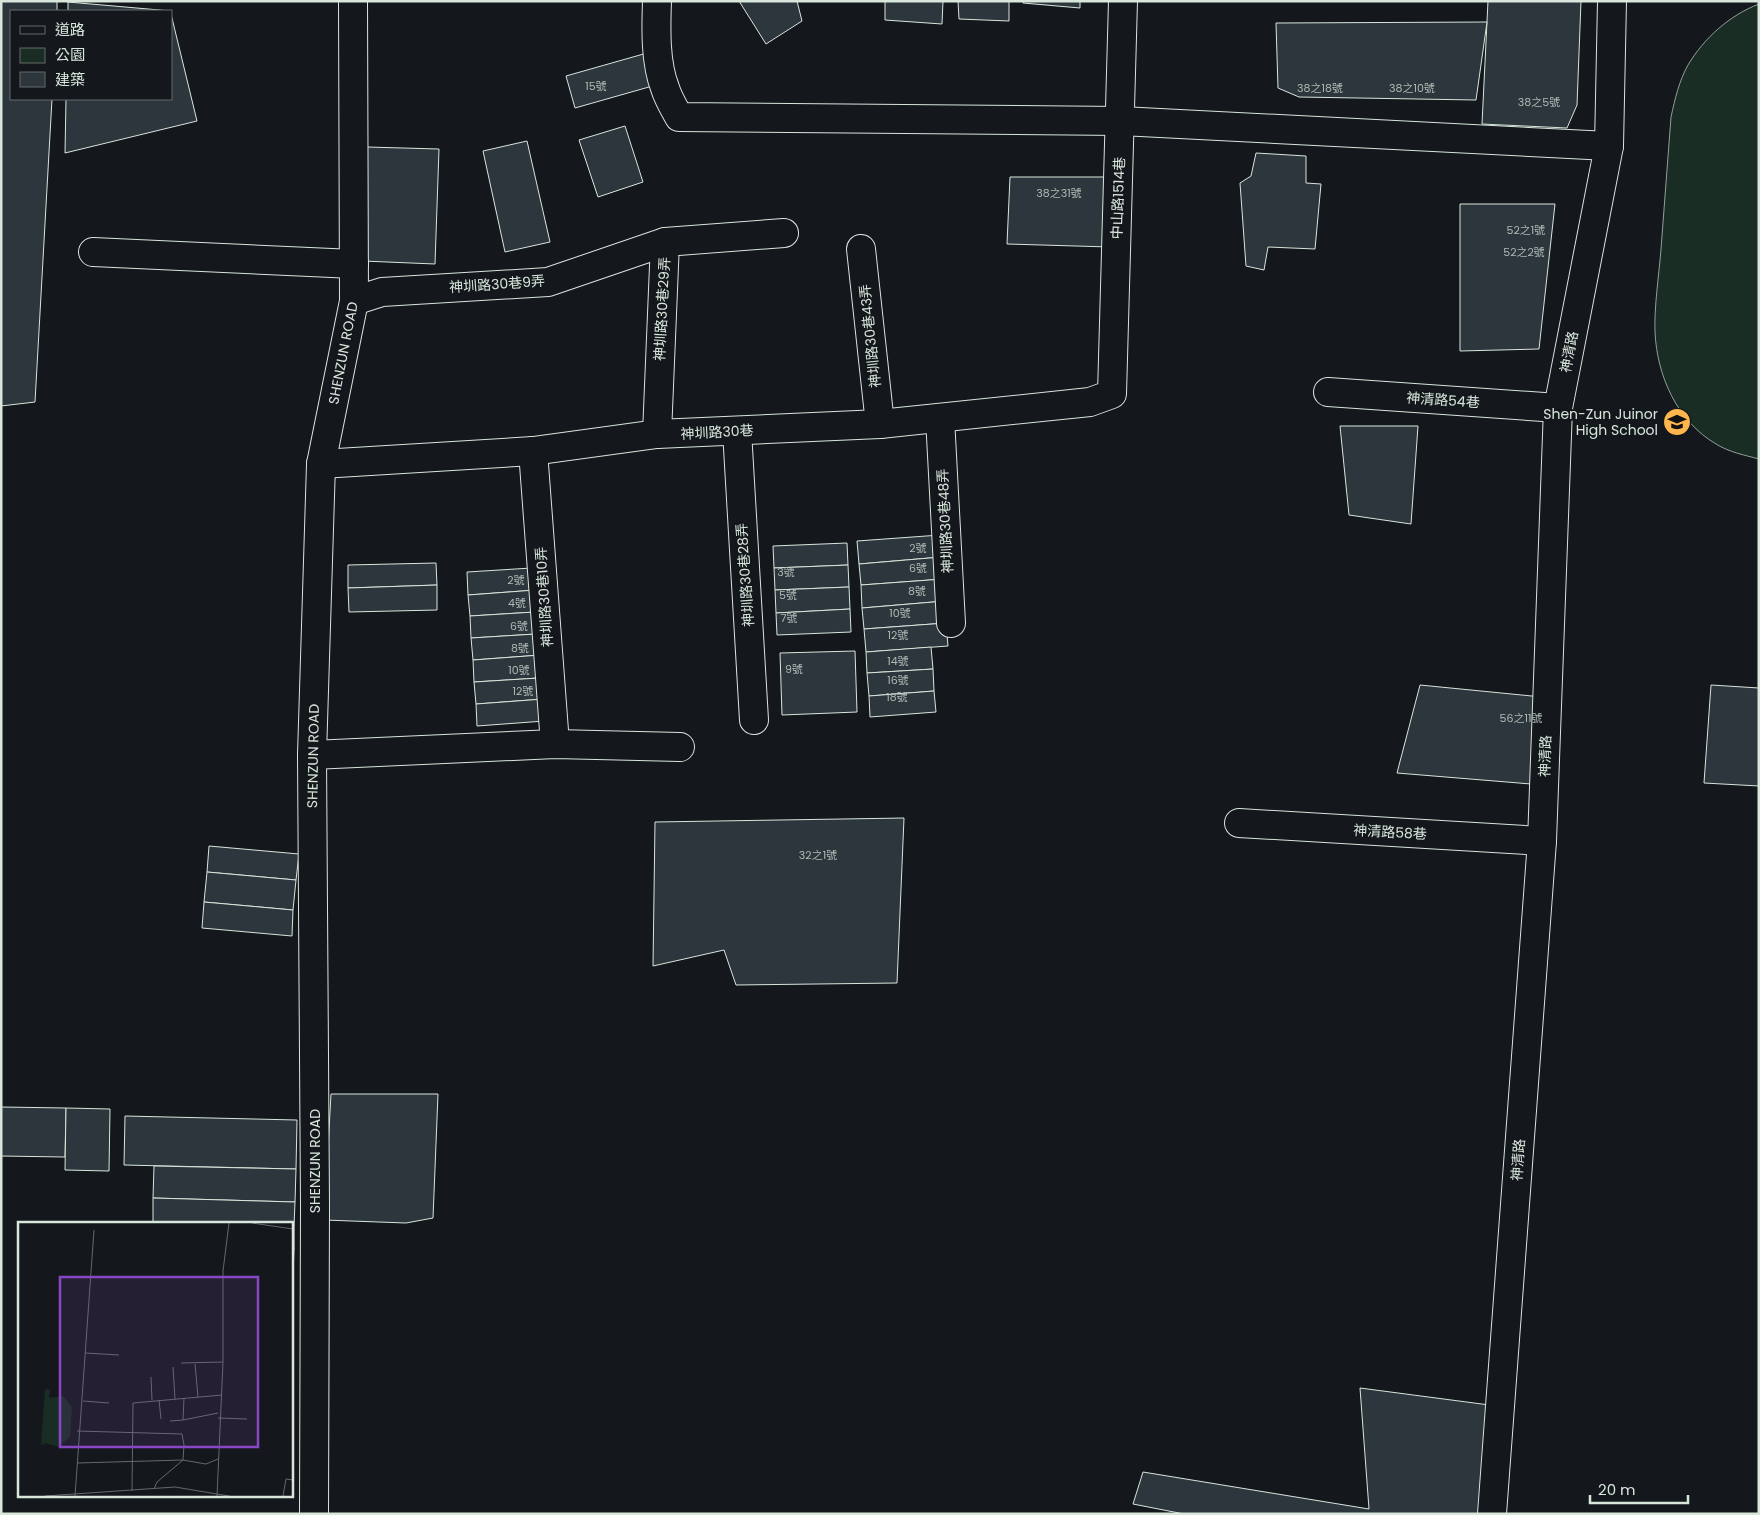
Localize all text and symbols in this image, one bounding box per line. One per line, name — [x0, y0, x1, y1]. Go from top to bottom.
legend — [10, 10, 172, 100]
text: 道路 — [55, 19, 85, 40]
text: 公園 — [55, 44, 85, 65]
text: 建築 — [55, 69, 85, 90]
house number: 15號 — [585, 78, 607, 94]
house number: 38之18號 — [1297, 80, 1343, 96]
house number: 38之10號 — [1389, 80, 1435, 96]
house number: 38之5號 — [1518, 94, 1560, 110]
street label: 中山路1514巷 — [1107, 156, 1129, 240]
house number: 38之31號 — [1036, 185, 1082, 201]
house number: 52之1號 — [1507, 222, 1545, 238]
house number: 52之2號 — [1503, 244, 1545, 260]
street label: 神圳路30巷29弄 — [649, 257, 675, 361]
street label: 神圳路30巷9弄 — [448, 271, 546, 297]
street label: 神圳路30巷43弄 — [855, 283, 885, 389]
street label: SHENZUN ROAD — [323, 300, 363, 406]
street label: 神清路 — [1555, 329, 1583, 375]
street label: 神清路54巷 — [1406, 387, 1480, 413]
place label: Shen-Zun Juinor High School — [1543, 404, 1658, 440]
school or university icon: Shen-Zun Juinor High School — [1662, 407, 1692, 437]
street label: 神圳路30巷 — [680, 420, 754, 444]
street label: 神圳路30巷48弄 — [932, 468, 958, 574]
street label: 神圳路30巷28弄 — [731, 522, 759, 628]
house number: 2號 — [909, 540, 927, 556]
street label: 神圳路30巷10弄 — [531, 546, 557, 648]
house number: 6號 — [909, 560, 927, 576]
house number: 3號 — [777, 564, 795, 580]
house number: 2號 — [507, 572, 525, 588]
house number: 8號 — [908, 583, 926, 599]
house number: 5號 — [779, 587, 797, 603]
house number: 4號 — [508, 595, 526, 611]
house number: 10號 — [889, 605, 911, 621]
house number: 7號 — [780, 610, 798, 626]
house number: 6號 — [510, 618, 528, 634]
house number: 12號 — [888, 627, 908, 643]
house number: 8號 — [511, 640, 529, 656]
house number: 14號 — [887, 653, 909, 669]
house number: 9號 — [785, 661, 803, 677]
house number: 10號 — [508, 662, 530, 678]
house number: 16號 — [887, 672, 909, 688]
house number: 12號 — [513, 683, 533, 699]
house number: 18號 — [886, 689, 908, 705]
street label: SHENZUN ROAD — [302, 704, 324, 808]
house number: 56之11號 — [1500, 710, 1542, 726]
street label: 神清路 — [1534, 735, 1556, 777]
street label: 神清路58巷 — [1353, 820, 1427, 844]
house number: 32之1號 — [799, 847, 837, 863]
street label: SHENZUN ROAD — [305, 1109, 325, 1213]
street label: 神清路 — [1507, 1138, 1529, 1182]
inset map — [18, 1222, 292, 1498]
scale bar — [1590, 1472, 1688, 1504]
text: 20 m — [1598, 1479, 1636, 1500]

